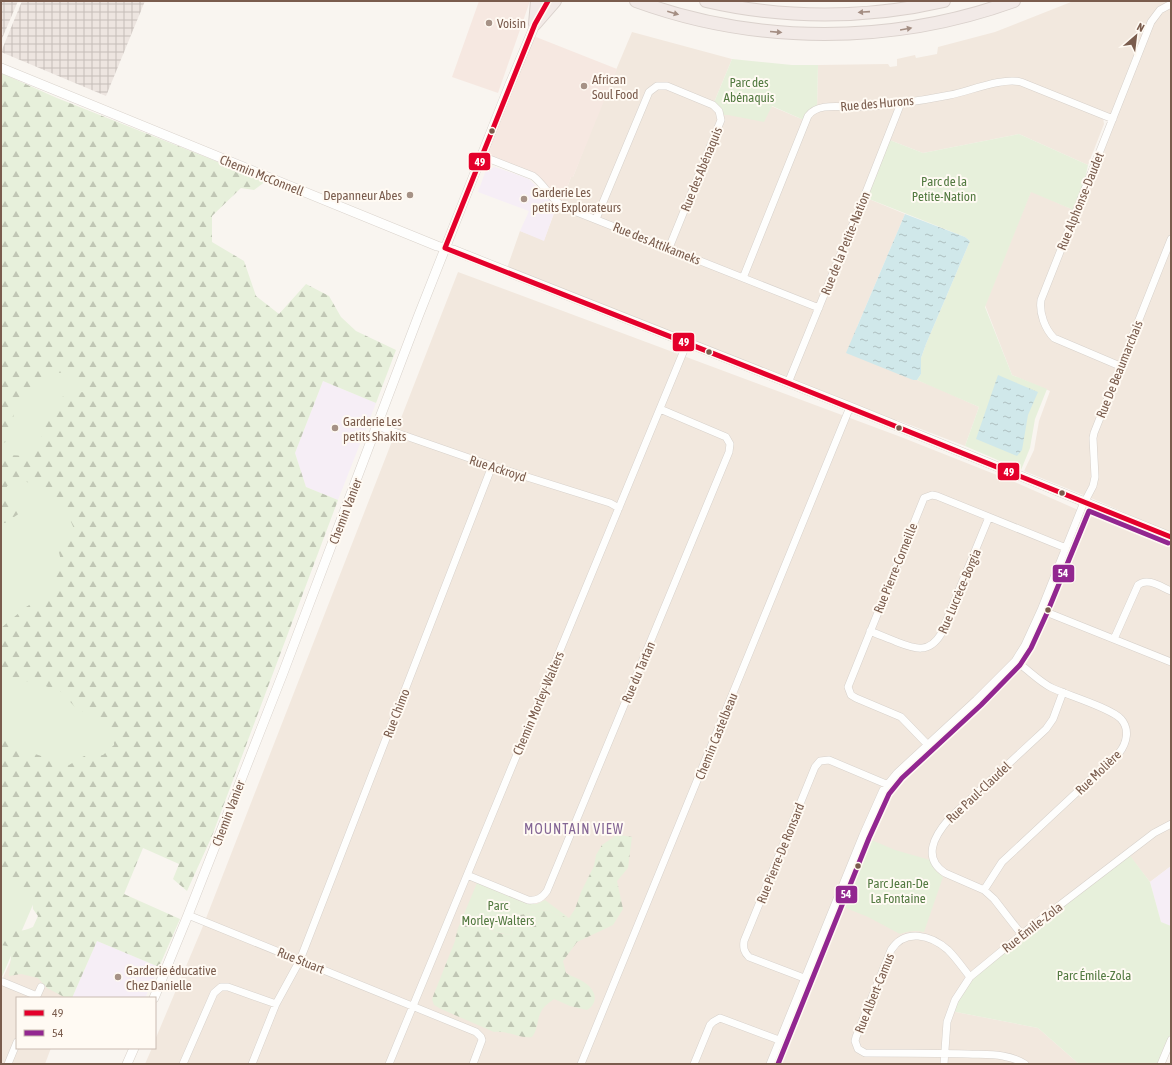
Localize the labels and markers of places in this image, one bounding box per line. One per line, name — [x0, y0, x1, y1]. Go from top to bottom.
place label: Voisin — [497, 16, 526, 31]
marker: Voisin — [484, 18, 494, 28]
place label: African Soul Food — [592, 72, 638, 102]
marker: African Soul Food — [579, 81, 589, 91]
unlabelled marker — [487, 126, 497, 136]
place label: Garderie Les petits Explorateurs — [532, 185, 622, 215]
place label: Depanneur Abes — [323, 188, 402, 203]
marker: Depanneur Abes — [405, 190, 415, 200]
marker: Garderie Les petits Explorateurs — [519, 194, 529, 204]
unlabelled marker — [704, 347, 714, 357]
place label: Garderie Les petits Shakits — [343, 414, 407, 444]
marker: Garderie Les petits Shakits — [330, 423, 340, 433]
unlabelled marker — [894, 423, 904, 433]
unlabelled marker — [1057, 488, 1067, 498]
unlabelled marker — [1043, 605, 1053, 615]
unlabelled marker — [853, 861, 863, 871]
place label: Garderie éducative Chez Danielle — [126, 963, 216, 993]
marker: Garderie éducative Chez Danielle — [113, 972, 123, 982]

